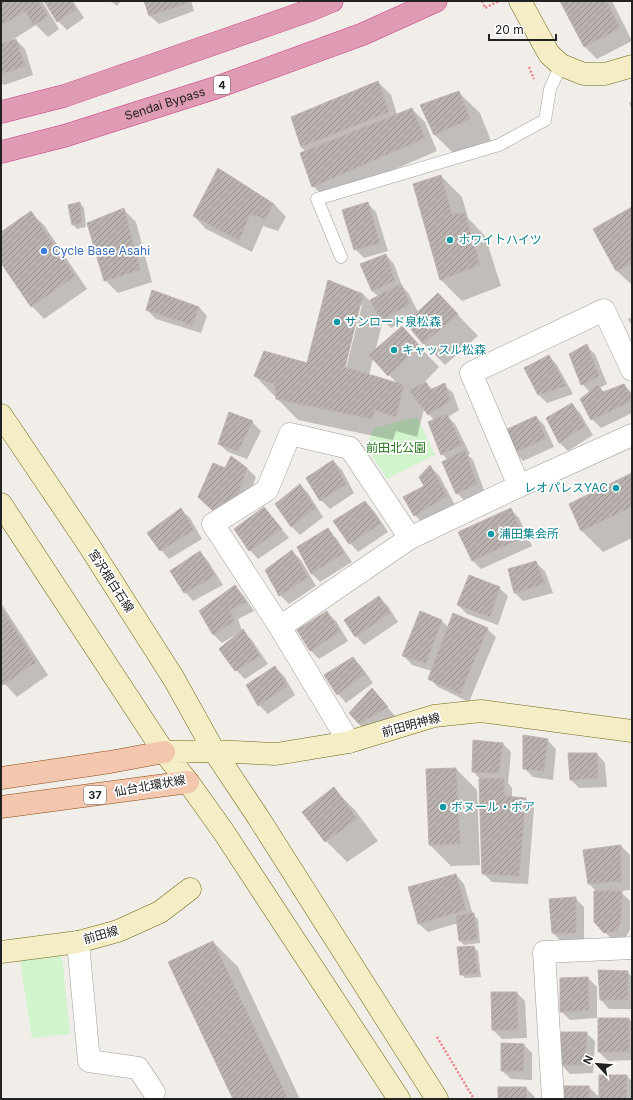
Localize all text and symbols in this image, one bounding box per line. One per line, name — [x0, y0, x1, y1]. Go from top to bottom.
scale bar — [489, 16, 556, 42]
text: 20 m — [495, 22, 524, 37]
road number: 4 — [214, 76, 230, 94]
street label: Sendai Bypass — [123, 84, 207, 123]
place label: ホワイトハイツ — [458, 232, 542, 247]
marker: ホワイトハイツ — [445, 235, 455, 245]
place label: Cycle Base Asahi — [52, 243, 150, 258]
marker: Cycle Base Asahi — [39, 246, 49, 256]
place label: サンロード泉松森 — [345, 314, 441, 329]
marker: サンロード泉松森 — [332, 317, 342, 327]
place label: キャッスル松森 — [402, 342, 486, 357]
marker: キャッスル松森 — [389, 345, 399, 355]
park label: 前田北公園 — [366, 440, 426, 455]
place label: レオパレスYAC — [524, 480, 608, 495]
marker: レオパレスYAC — [611, 483, 621, 493]
place label: 浦田集会所 — [499, 526, 559, 541]
marker: 浦田集会所 — [486, 529, 496, 539]
street label: 宮沢根白石線 — [86, 546, 137, 615]
street label: 前田明神線 — [380, 710, 442, 740]
street label: 仙台北環状線 — [113, 772, 187, 799]
road number: 37 — [84, 786, 106, 804]
place label: ボヌール・ポア — [451, 799, 535, 814]
marker: ボヌール・ポア — [438, 802, 448, 812]
street label: 前田線 — [81, 922, 120, 947]
north arrow — [577, 1044, 617, 1084]
text: N — [580, 1053, 596, 1066]

